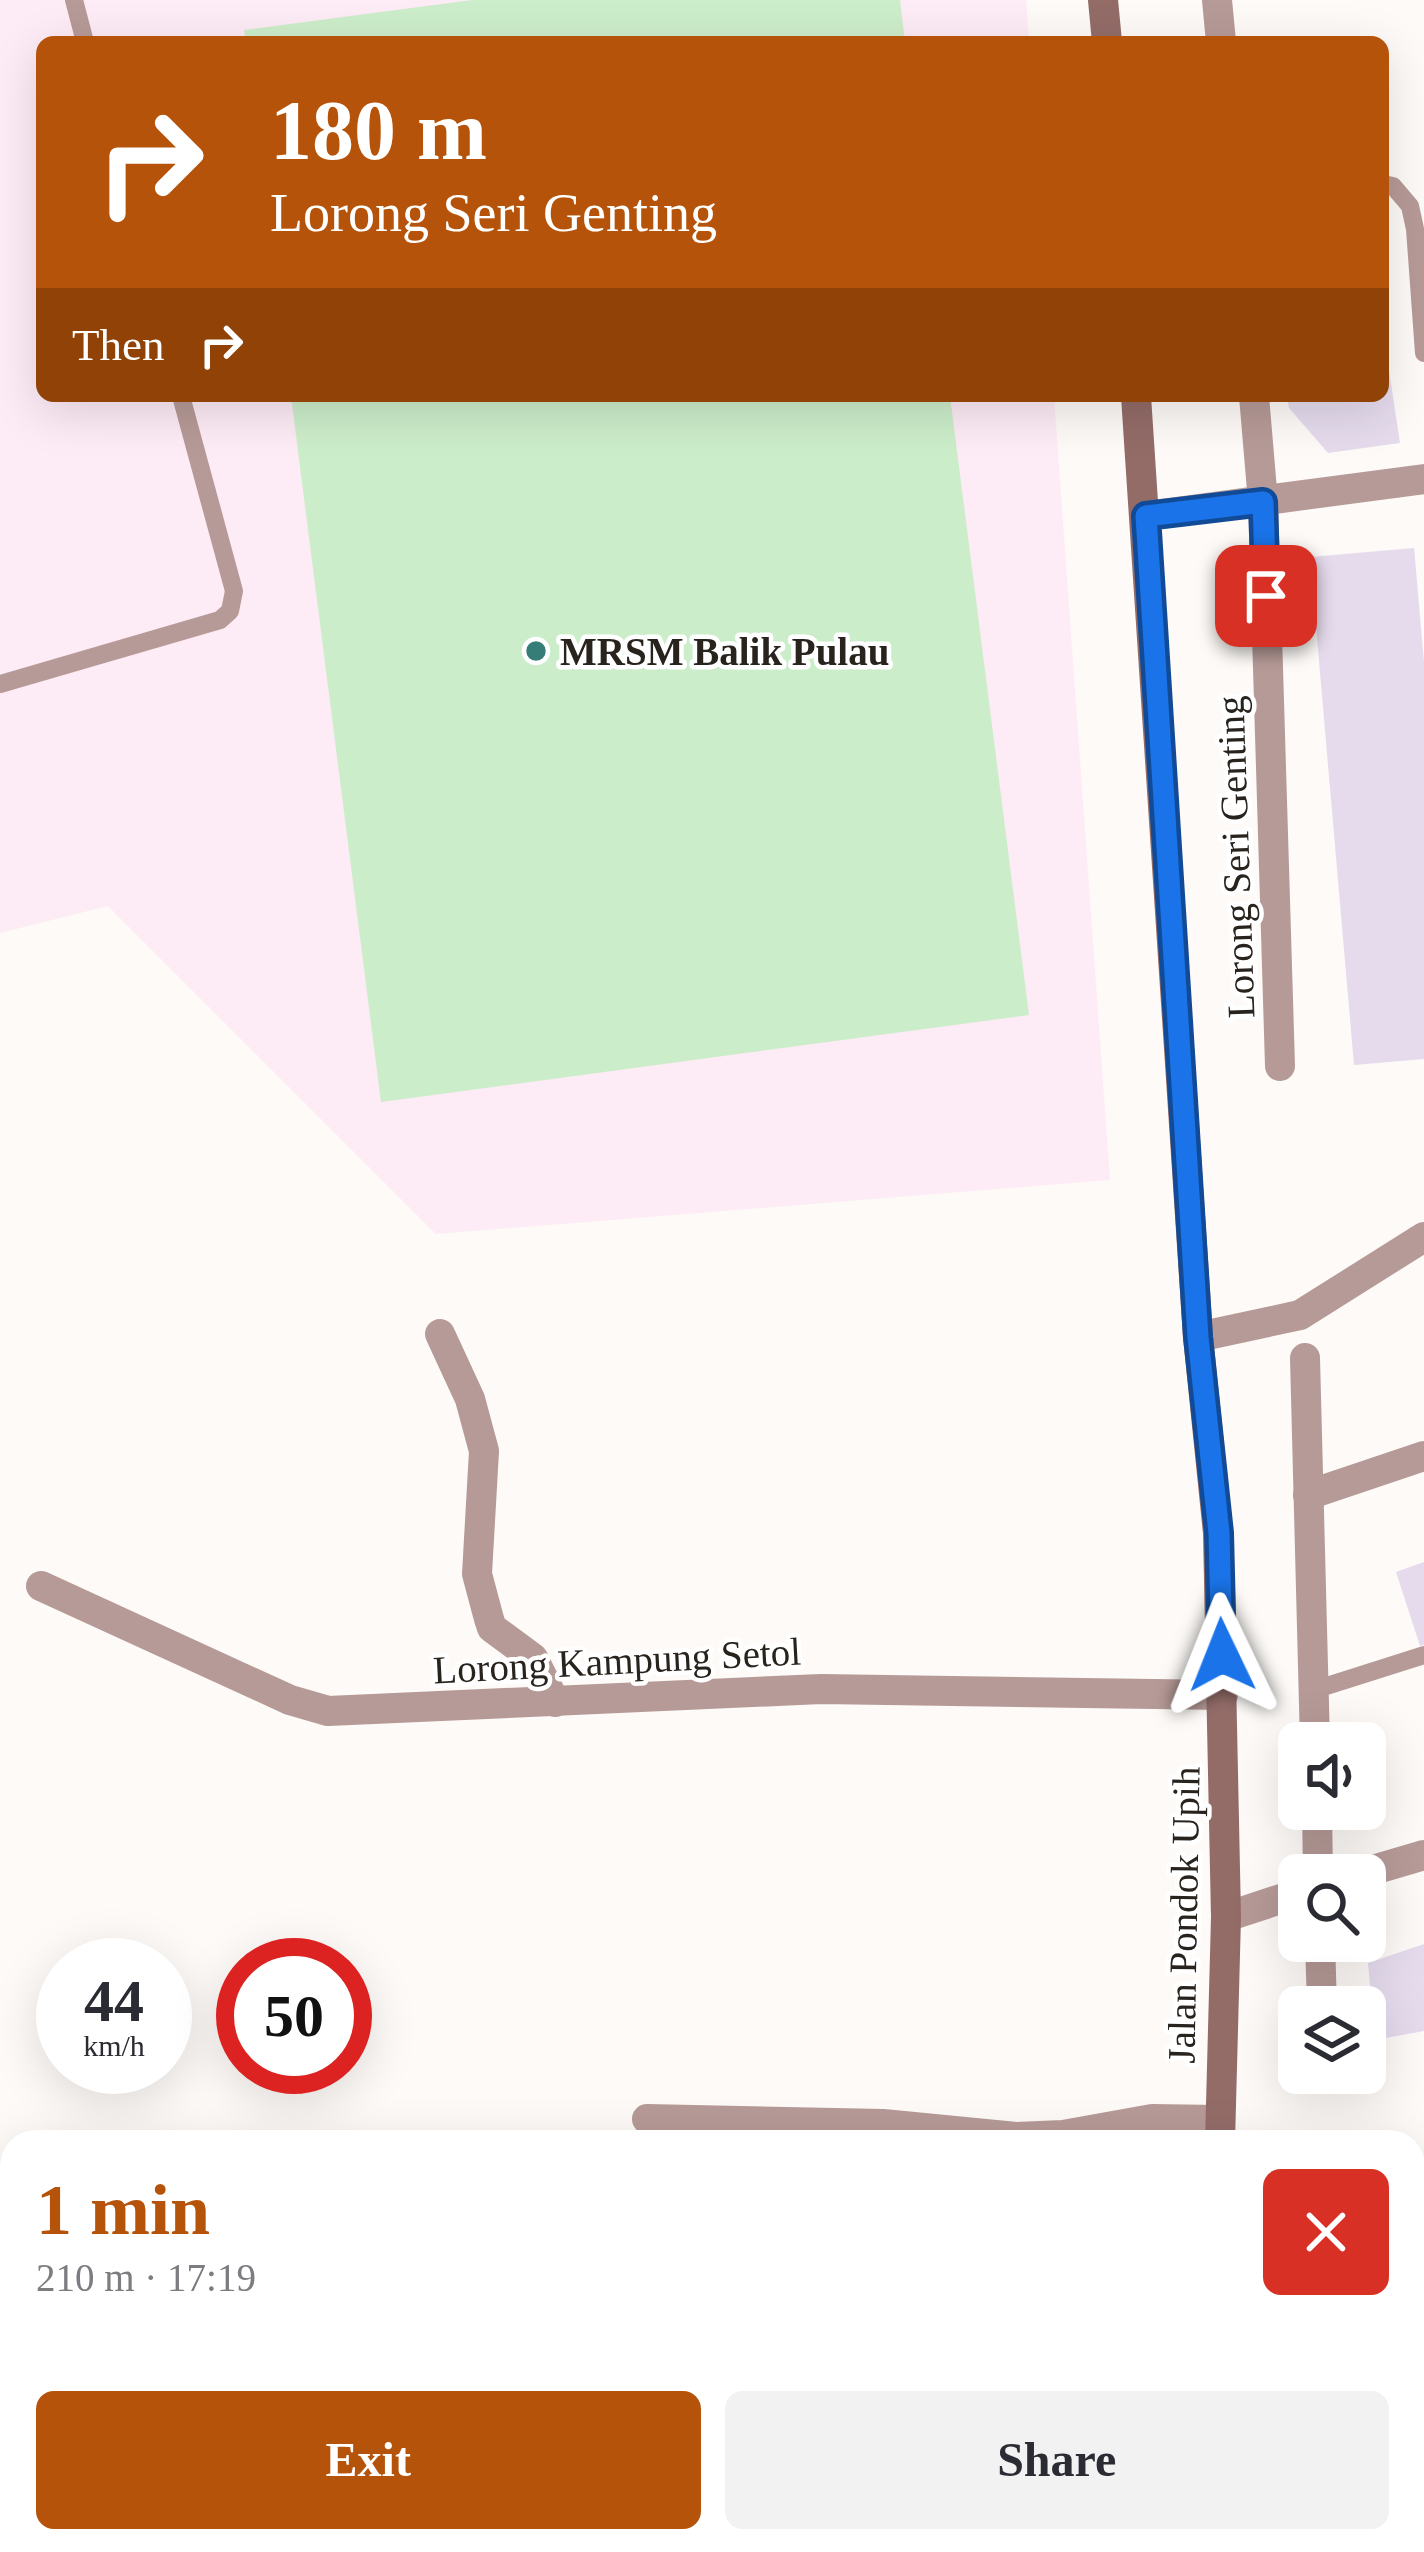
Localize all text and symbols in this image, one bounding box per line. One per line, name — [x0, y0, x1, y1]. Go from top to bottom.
icon: right — [72, 84, 228, 240]
text: 180 m — [270, 84, 487, 177]
text: Lorong Seri Genting — [270, 183, 717, 243]
icon: right — [188, 312, 254, 378]
text: Then — [72, 320, 164, 370]
pin — [1215, 545, 1317, 647]
icon: arrive — [1233, 563, 1299, 629]
place label: MRSM Balik Pulau — [560, 630, 889, 673]
marker: MRSM Balik Pulau — [523, 638, 549, 664]
street label: Lorong Seri Genting — [1208, 695, 1264, 1019]
position arrow — [1159, 1592, 1285, 1718]
street label: Lorong Kampung Setol — [432, 1629, 802, 1693]
map controls — [1278, 1722, 1386, 2094]
button: sound — [1278, 1722, 1386, 1830]
street label: Jalan Pondok Upih — [1159, 1766, 1209, 2064]
button: search — [1278, 1854, 1386, 1962]
speed limit sign: 50 — [216, 1938, 372, 2094]
text: 44 — [84, 1968, 144, 2034]
button: layers — [1278, 1986, 1386, 2094]
text: km/h — [83, 2029, 145, 2062]
button: close — [1263, 2169, 1389, 2295]
text: 1 min — [36, 2170, 210, 2250]
text: 210 m · 17:19 — [36, 2256, 256, 2299]
button: Exit — [36, 2391, 701, 2529]
button: Share — [725, 2391, 1389, 2529]

